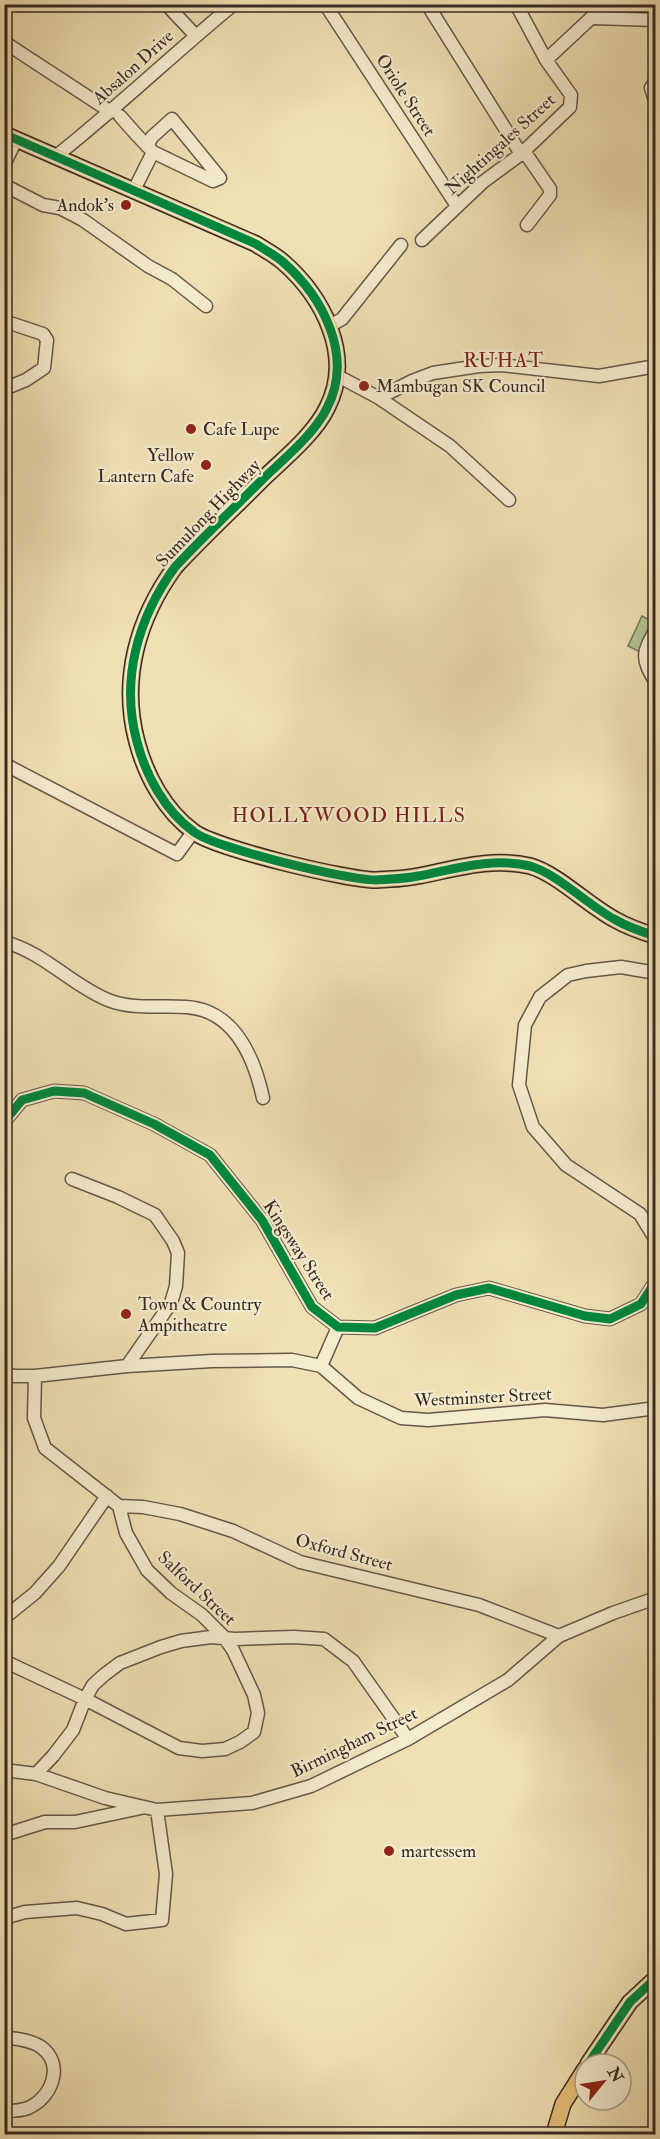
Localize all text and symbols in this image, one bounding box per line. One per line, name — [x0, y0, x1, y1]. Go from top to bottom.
street label: Absalon Drive — [87, 25, 179, 110]
street label: Oriole Street — [370, 50, 441, 141]
street label: Nightingales Street — [440, 89, 560, 200]
place label: Andok's — [56, 194, 114, 217]
marker: Andok's — [119, 198, 133, 212]
district label: RUHAT — [463, 348, 545, 373]
place label: Mambugan SK Council — [376, 375, 546, 398]
marker: Mambugan SK Council — [357, 379, 371, 393]
place label: Cafe Lupe — [203, 418, 280, 441]
marker: Cafe Lupe — [184, 422, 198, 436]
place label: Yellow Lantern Cafe — [97, 444, 195, 488]
street label: Sumulong Highway — [151, 454, 266, 572]
marker: Yellow Lantern Cafe — [199, 458, 213, 472]
district label: HOLLYWOOD HILLS — [232, 803, 466, 828]
street label: Kingsway Street — [258, 1196, 340, 1305]
place label: Town & Country Ampitheatre — [137, 1293, 262, 1337]
marker: Town & Country Ampitheatre — [119, 1307, 133, 1321]
street label: Westminster Street — [413, 1382, 553, 1413]
street label: Oxford Street — [293, 1528, 395, 1577]
street label: Salford Street — [153, 1546, 241, 1631]
street label: Birmingham Street — [287, 1702, 421, 1783]
place label: martessem — [401, 1840, 476, 1863]
marker: martessem — [382, 1844, 396, 1858]
north arrow — [573, 2052, 633, 2112]
text: N — [602, 2063, 628, 2087]

